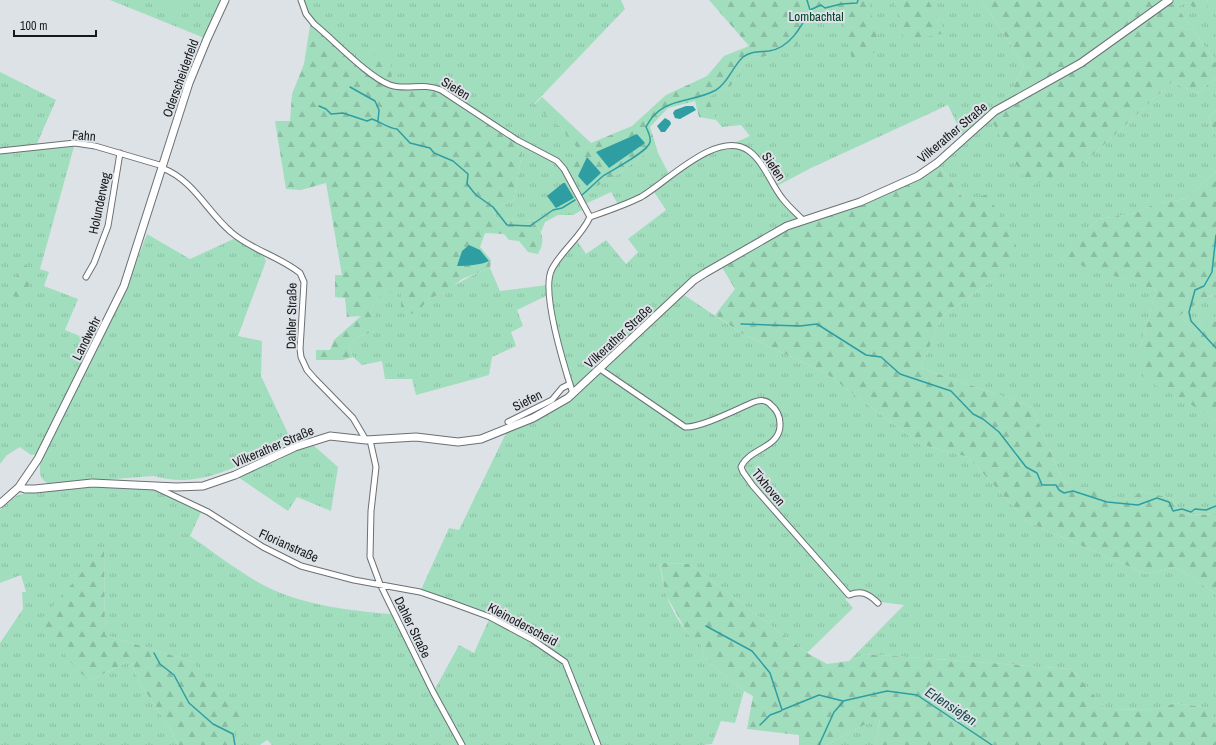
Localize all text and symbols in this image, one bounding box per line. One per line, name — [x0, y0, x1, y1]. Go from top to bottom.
park label: Lombachtal — [788, 8, 844, 25]
scale bar — [14, 12, 96, 38]
text: 100 m — [20, 18, 47, 34]
street label: Oderscheiderfeld — [158, 37, 202, 120]
street label: Siefen — [438, 73, 473, 104]
street label: Vilkerather Straße — [914, 98, 991, 167]
street label: Fahn — [71, 126, 97, 145]
street label: Siefen — [758, 149, 789, 184]
street label: Holunderweg — [85, 171, 114, 236]
street label: Dahler Straße — [282, 283, 301, 349]
street label: Vilkerather Straße — [581, 301, 656, 372]
street label: Landwehr — [68, 313, 105, 363]
street label: Siefen — [510, 386, 545, 415]
street label: Vilkerather Straße — [230, 422, 316, 471]
street label: Tixhoven — [748, 465, 789, 510]
street label: Florianstraße — [256, 525, 321, 566]
street label: Dahler Straße — [390, 594, 435, 661]
street label: Kleinoderscheid — [485, 599, 561, 650]
water label: Erlensiefen — [922, 683, 980, 729]

